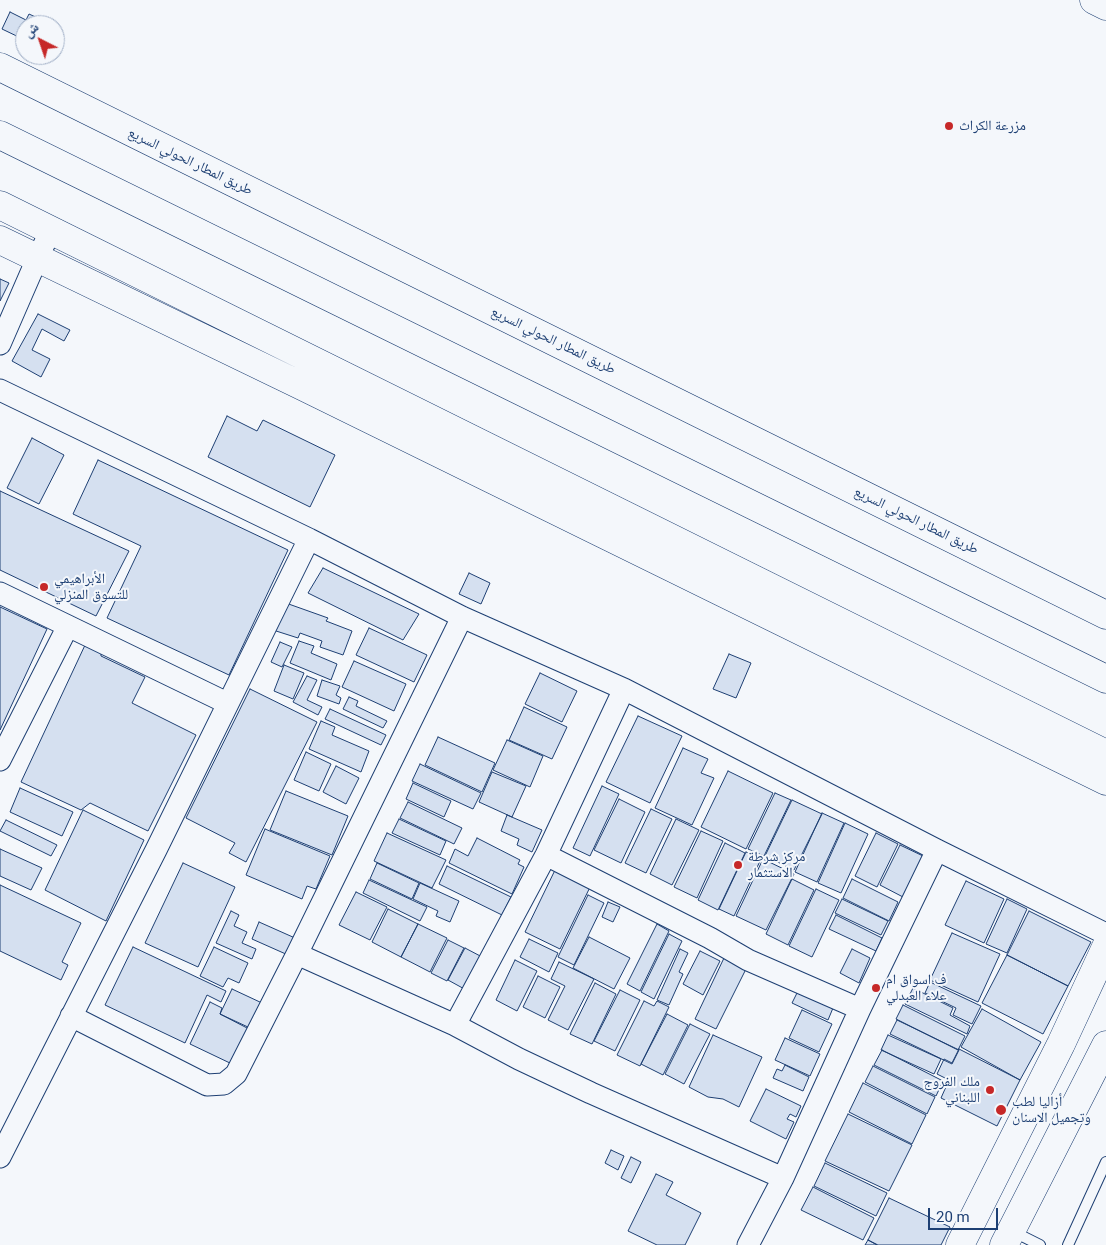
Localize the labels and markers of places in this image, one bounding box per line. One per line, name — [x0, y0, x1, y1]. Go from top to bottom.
place label: مزرعة الكراث — [959, 118, 1026, 134]
marker: مزرعة الكراث — [943, 120, 955, 132]
place label: الأبراهيمي للتسوق المنزلي — [54, 571, 128, 604]
marker: الأبراهيمي للتسوق المنزلي — [38, 581, 50, 593]
place label: مركز شرطة الاستثمار — [748, 849, 805, 882]
marker: مركز شرطة الاستثمار — [732, 859, 744, 871]
place label: ف اسواق ام علاء العبدلي — [886, 972, 947, 1004]
marker: ف اسواق ام علاء العبدلي — [870, 982, 882, 994]
place label: ملك الفروج اللبناني — [924, 1074, 980, 1106]
marker: ملك الفروج اللبناني — [984, 1084, 996, 1096]
place label: أزاليا لطب وتجميل الاسنان — [1012, 1094, 1091, 1126]
marker: أزاليا لطب وتجميل الاسنان — [994, 1103, 1008, 1117]

